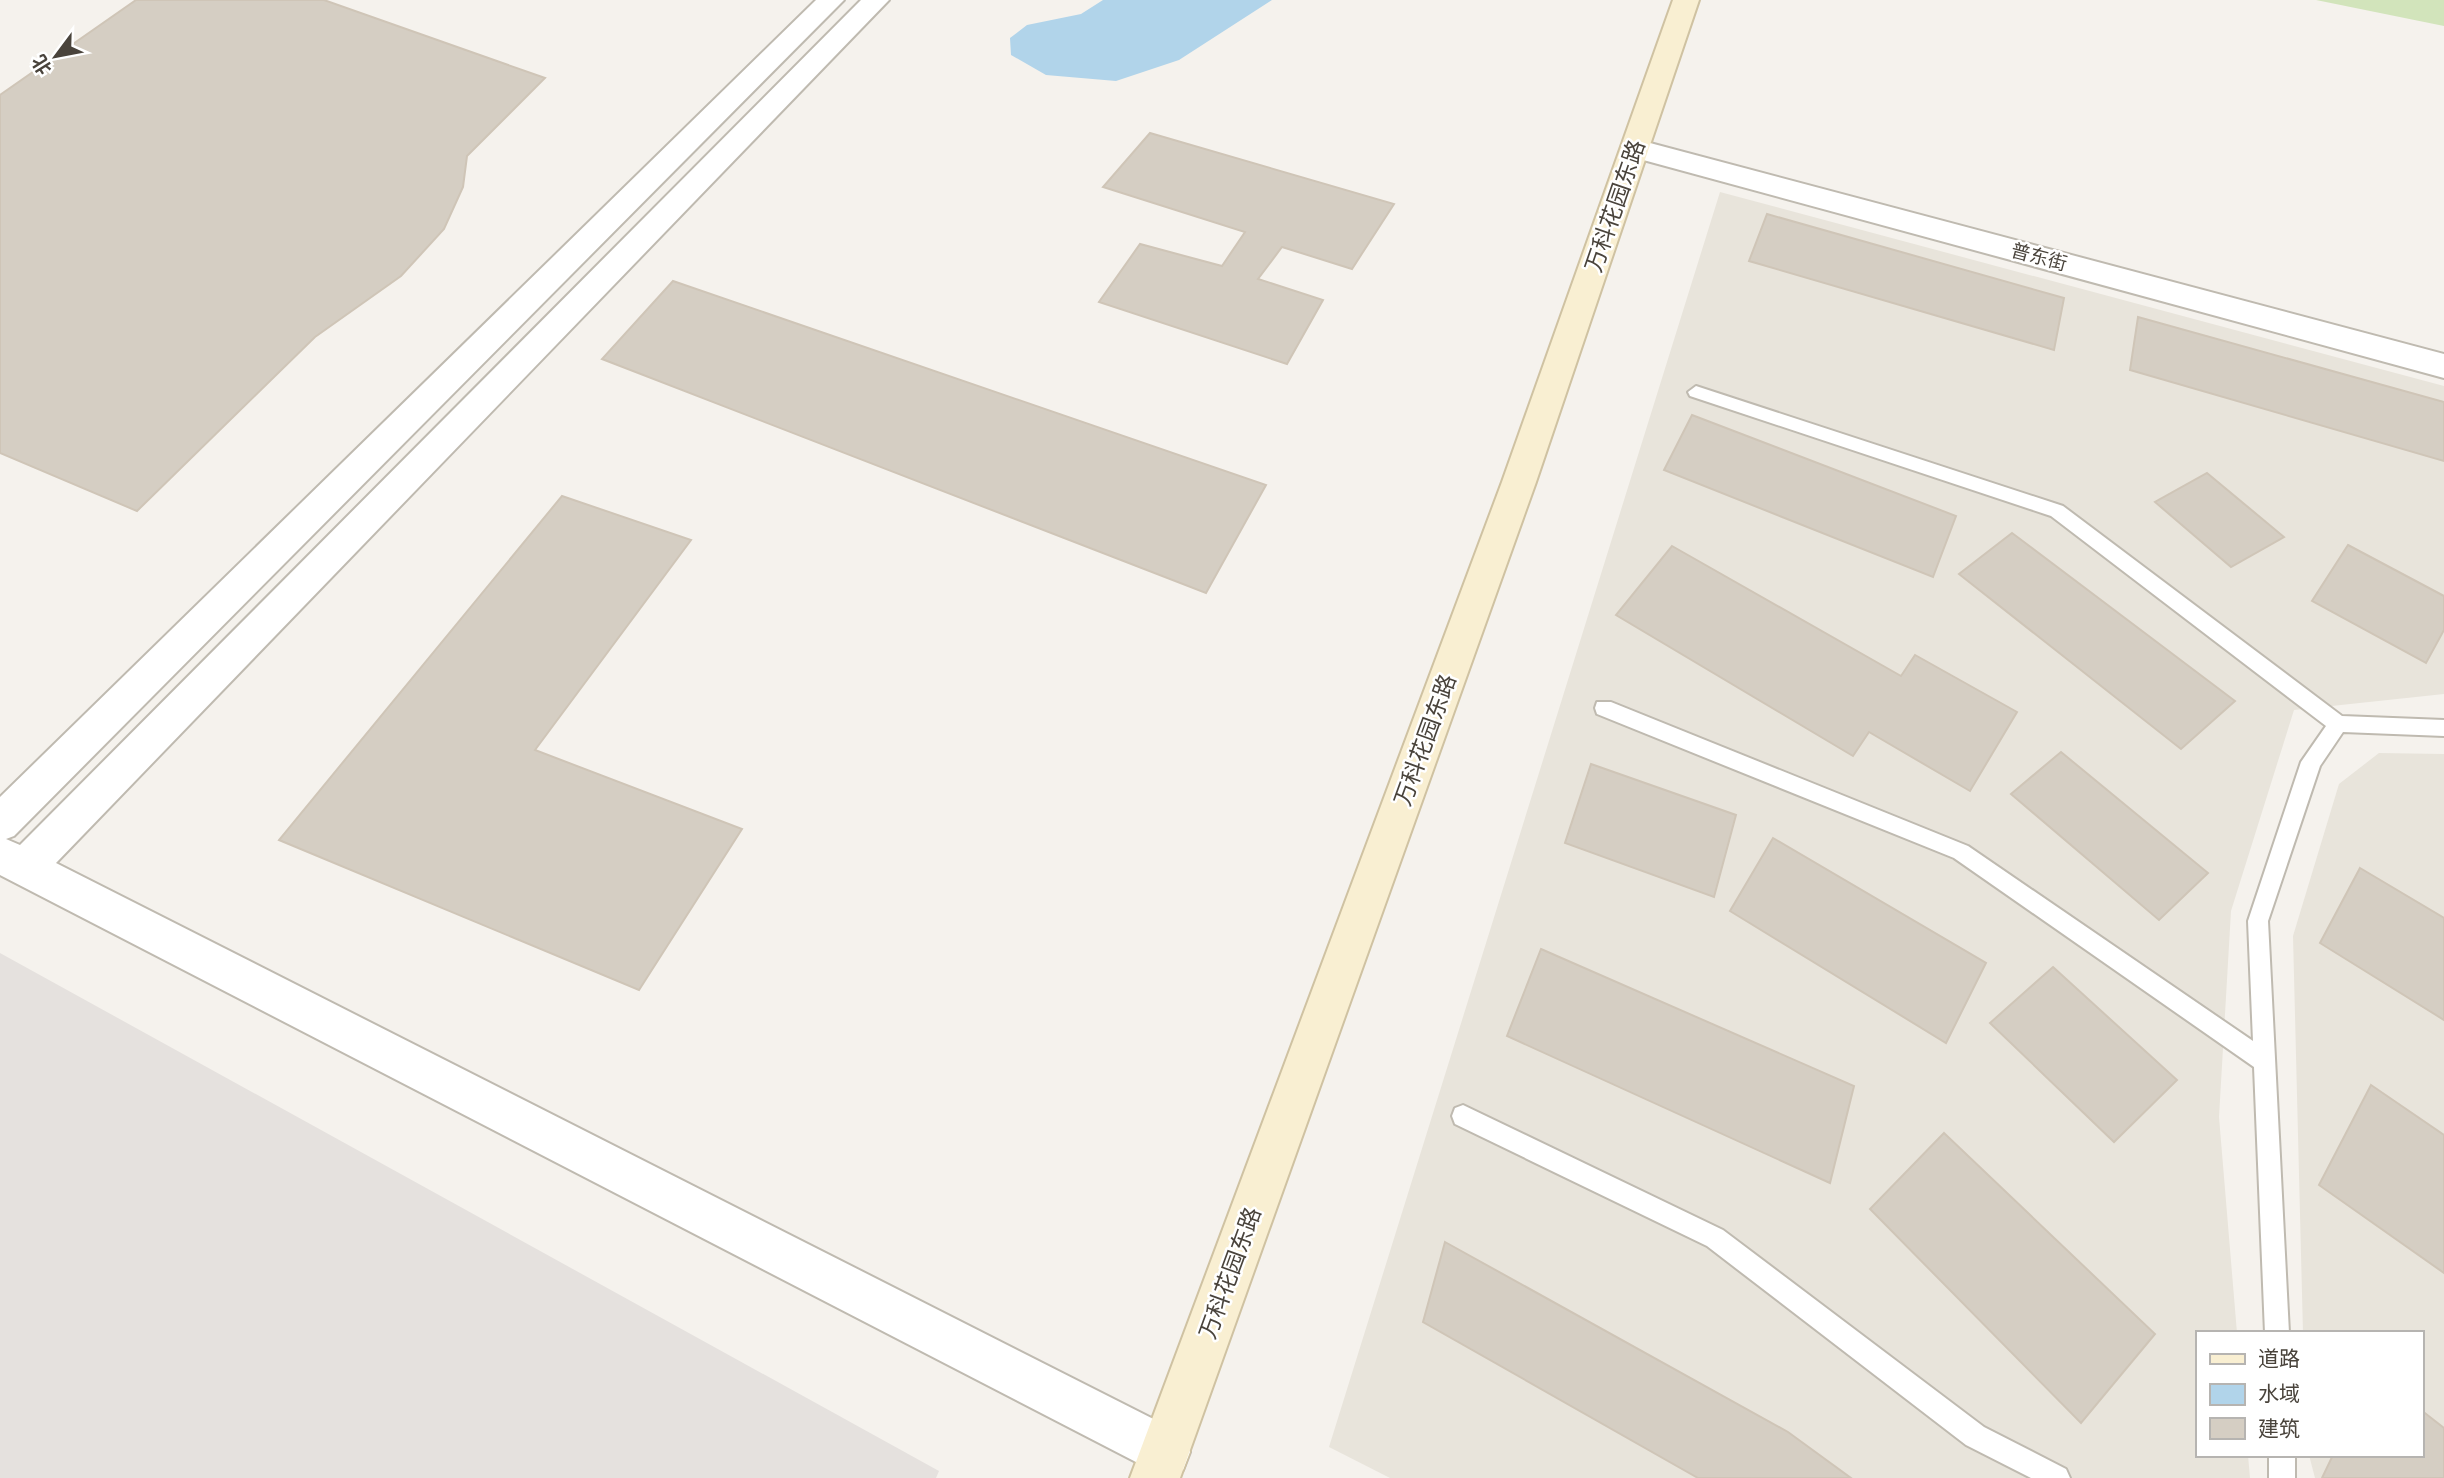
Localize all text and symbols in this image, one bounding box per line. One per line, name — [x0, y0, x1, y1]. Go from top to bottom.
north arrow — [21, 21, 91, 91]
text: 北 — [27, 51, 57, 79]
street label: 万科花园东路 — [1579, 136, 1651, 276]
street label: 普东街 — [2008, 239, 2070, 275]
street label: 万科花园东路 — [1388, 670, 1462, 810]
street label: 万科花园东路 — [1193, 1203, 1267, 1343]
legend — [2196, 1331, 2423, 1457]
text: 道路 — [2258, 1346, 2300, 1371]
text: 水域 — [2258, 1381, 2300, 1406]
text: 建筑 — [2258, 1416, 2300, 1441]

